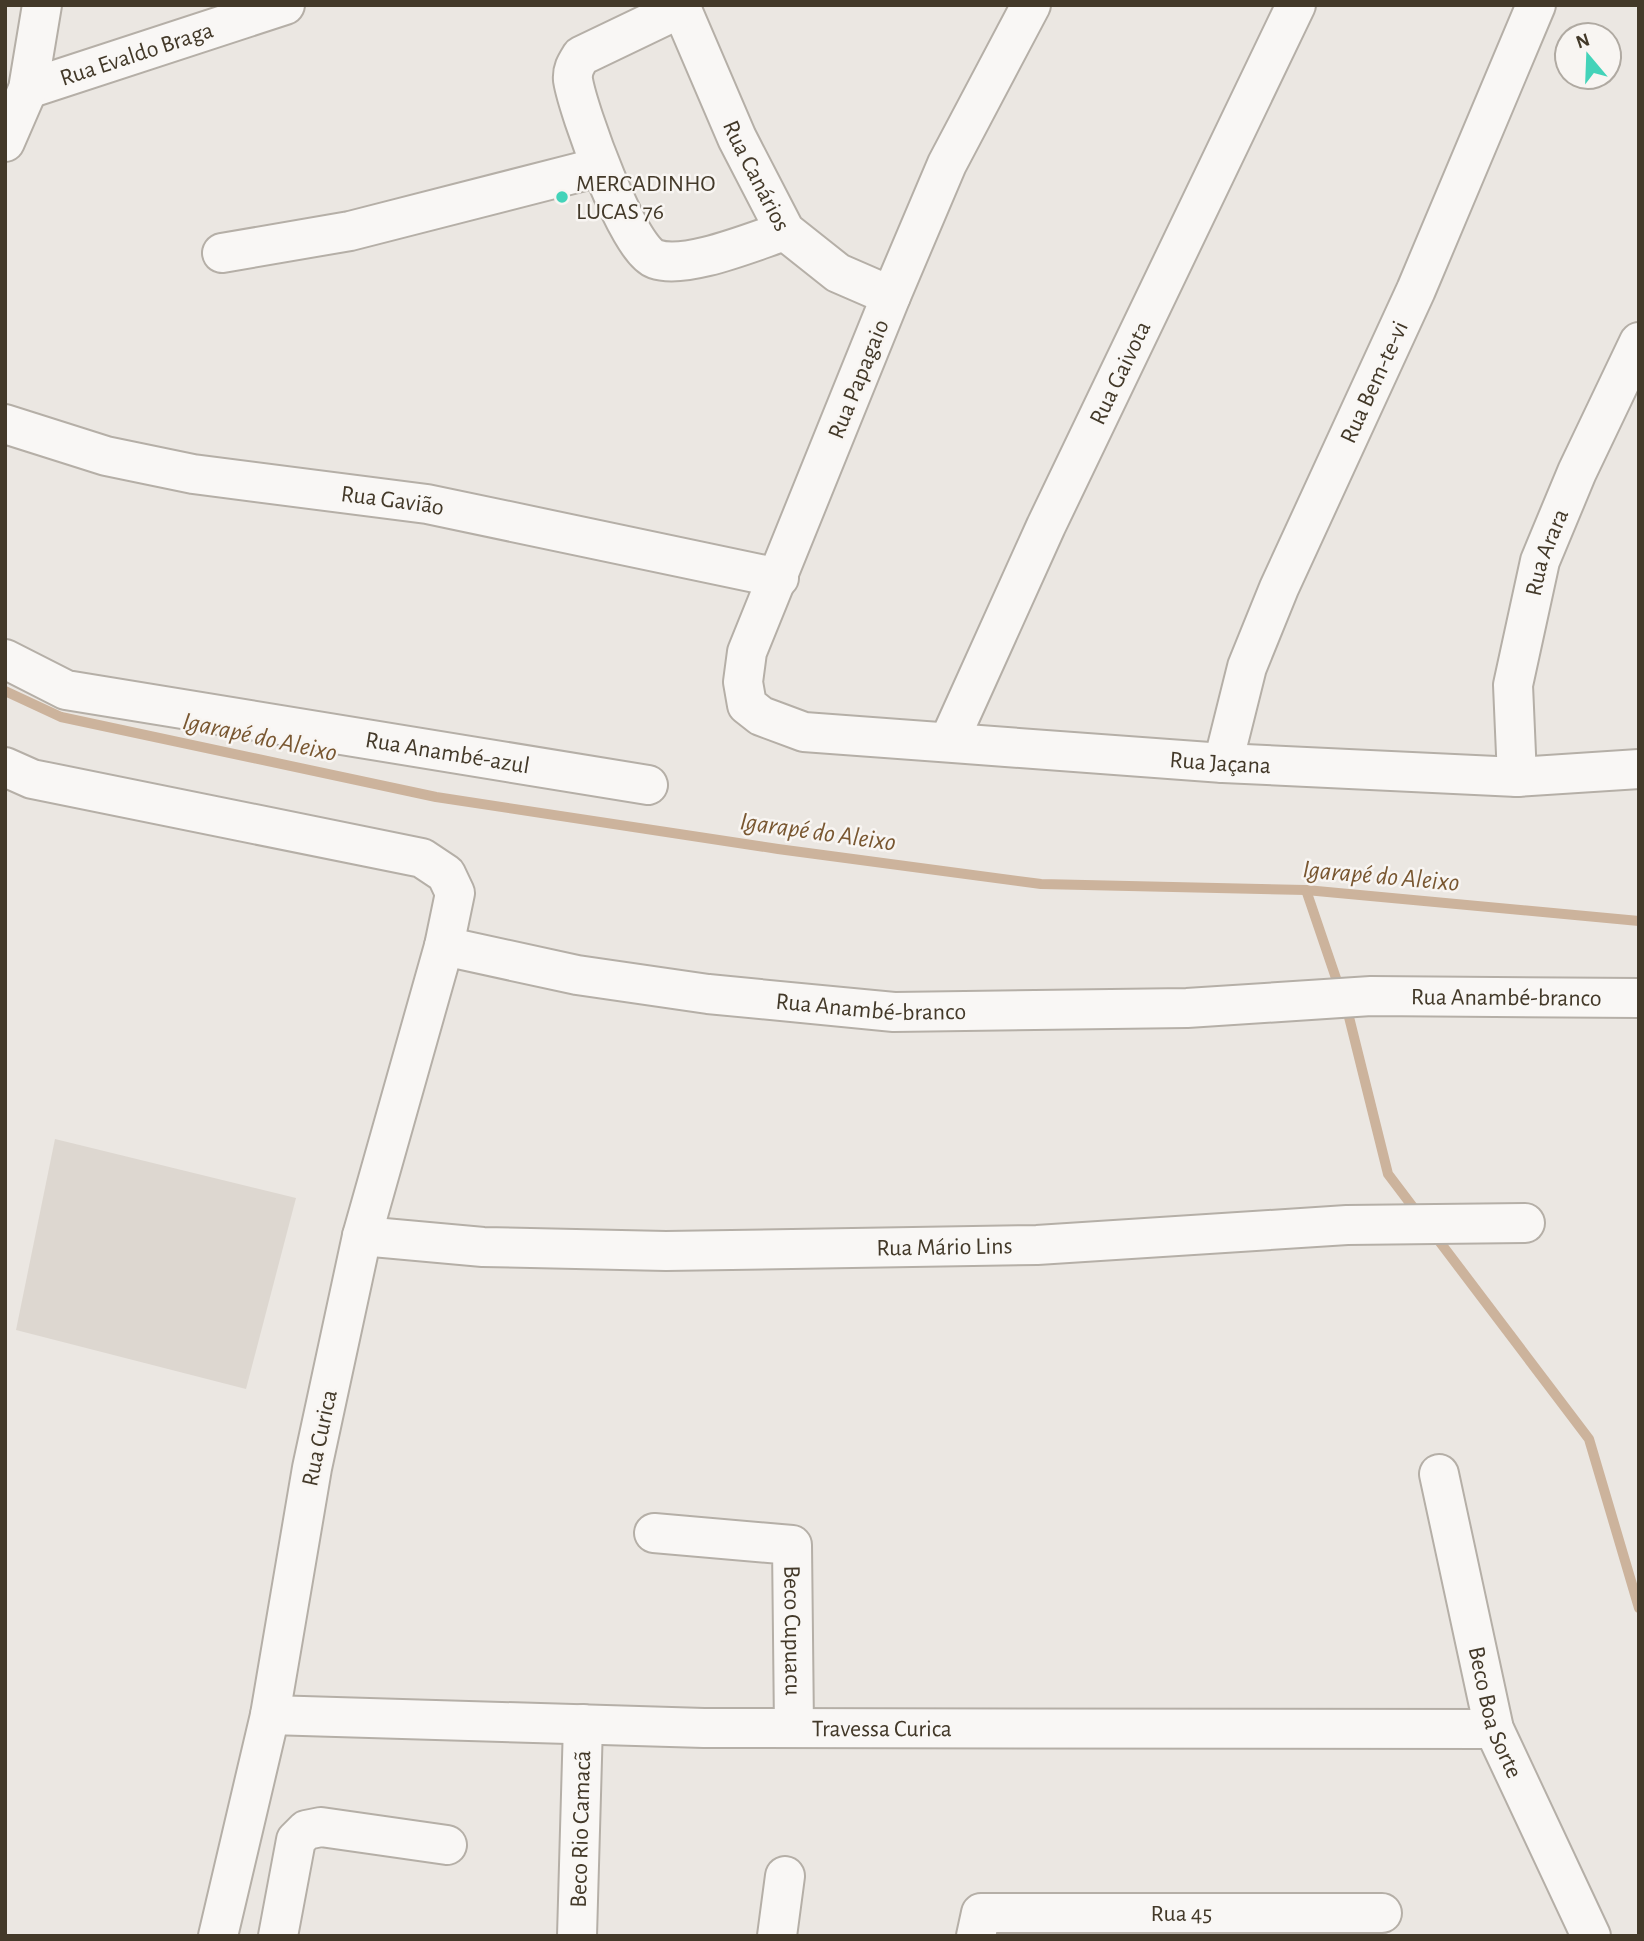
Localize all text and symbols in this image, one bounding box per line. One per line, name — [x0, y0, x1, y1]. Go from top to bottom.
street label: Rua Evaldo Braga — [57, 18, 216, 91]
north arrow — [1553, 21, 1623, 91]
text: N — [1574, 30, 1592, 52]
street label: Rua Canários — [718, 117, 794, 235]
place label: MERCADINHO LUCAS 76 — [576, 172, 716, 224]
marker: MERCADINHO LUCAS 76 — [554, 189, 570, 205]
street label: Rua Papagaio — [824, 316, 894, 442]
street label: Rua Gaivota — [1086, 318, 1155, 429]
street label: Rua Bem-te-vi — [1336, 318, 1413, 447]
street label: Rua Gavião — [339, 482, 446, 520]
street label: Rua Arara — [1522, 506, 1573, 598]
water label: Igarapé do Aleixo — [180, 708, 339, 766]
street label: Rua Anambé-azul — [363, 728, 531, 778]
street label: Rua Jaçana — [1169, 748, 1272, 778]
water label: Igarapé do Aleixo — [738, 808, 898, 856]
water label: Igarapé do Aleixo — [1301, 856, 1460, 896]
street label: Rua Anambé-branco — [1411, 985, 1602, 1011]
street label: Rua Anambé-branco — [774, 990, 966, 1025]
street label: Rua Mário Lins — [876, 1234, 1013, 1261]
street label: Rua Curica — [298, 1388, 342, 1489]
street label: Beco Cupuacu — [779, 1565, 805, 1696]
street label: Beco Boa Sorte — [1464, 1644, 1526, 1782]
street label: Travessa Curica — [812, 1717, 952, 1741]
street label: Beco Rio Camacã — [567, 1750, 595, 1908]
street label: Rua 45 — [1151, 1902, 1212, 1926]

